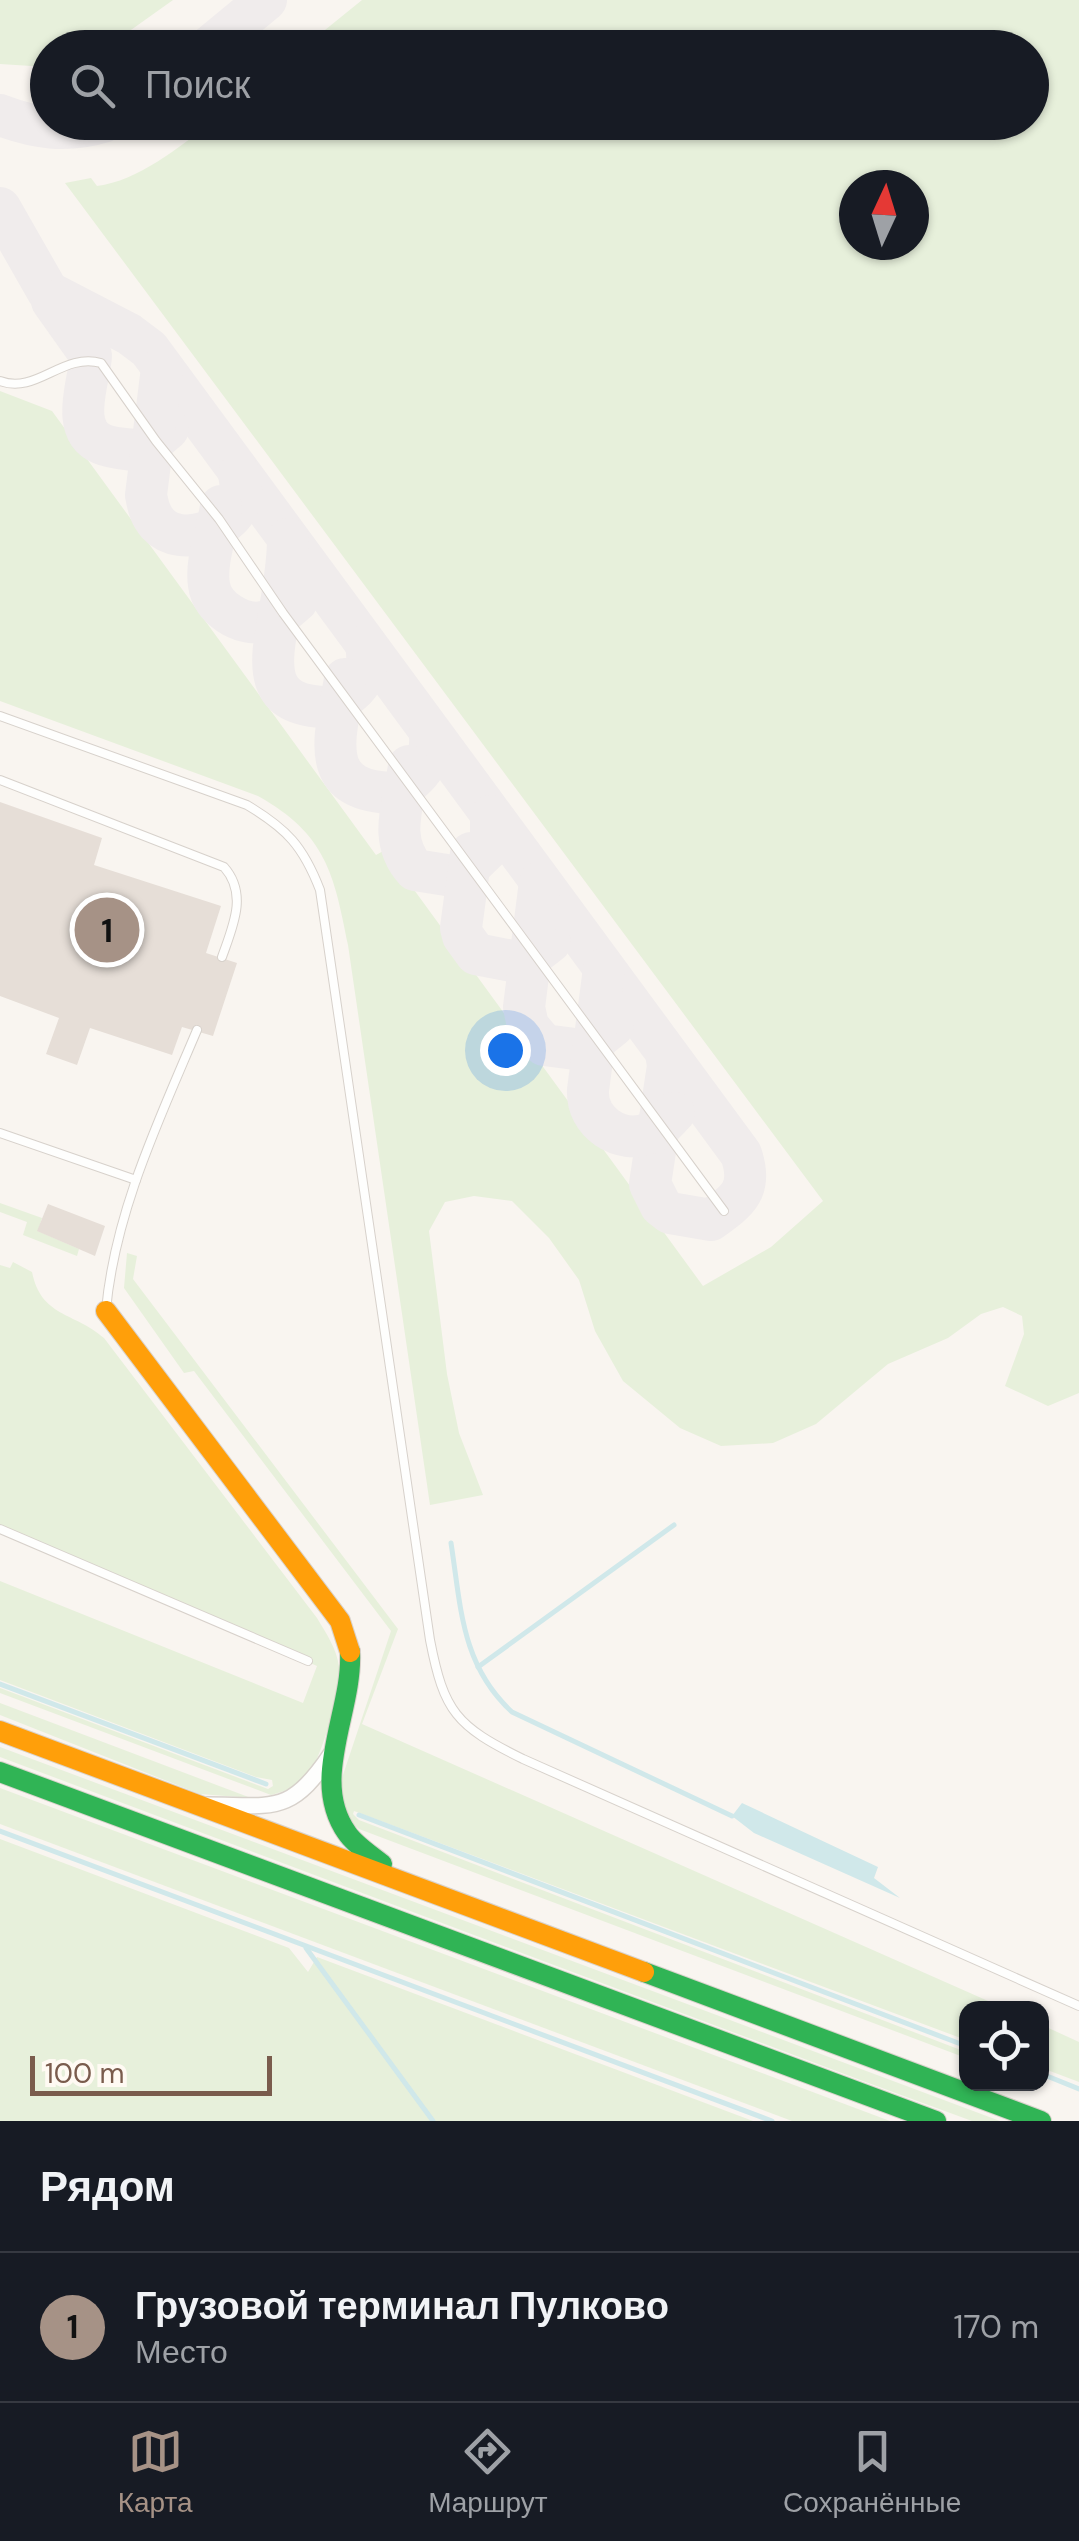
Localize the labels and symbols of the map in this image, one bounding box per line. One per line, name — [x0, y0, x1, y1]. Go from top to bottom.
north arrow — [839, 170, 929, 260]
pin: 1 — [74, 892, 140, 968]
your location — [480, 1025, 531, 1076]
scale bar — [30, 2051, 272, 2096]

